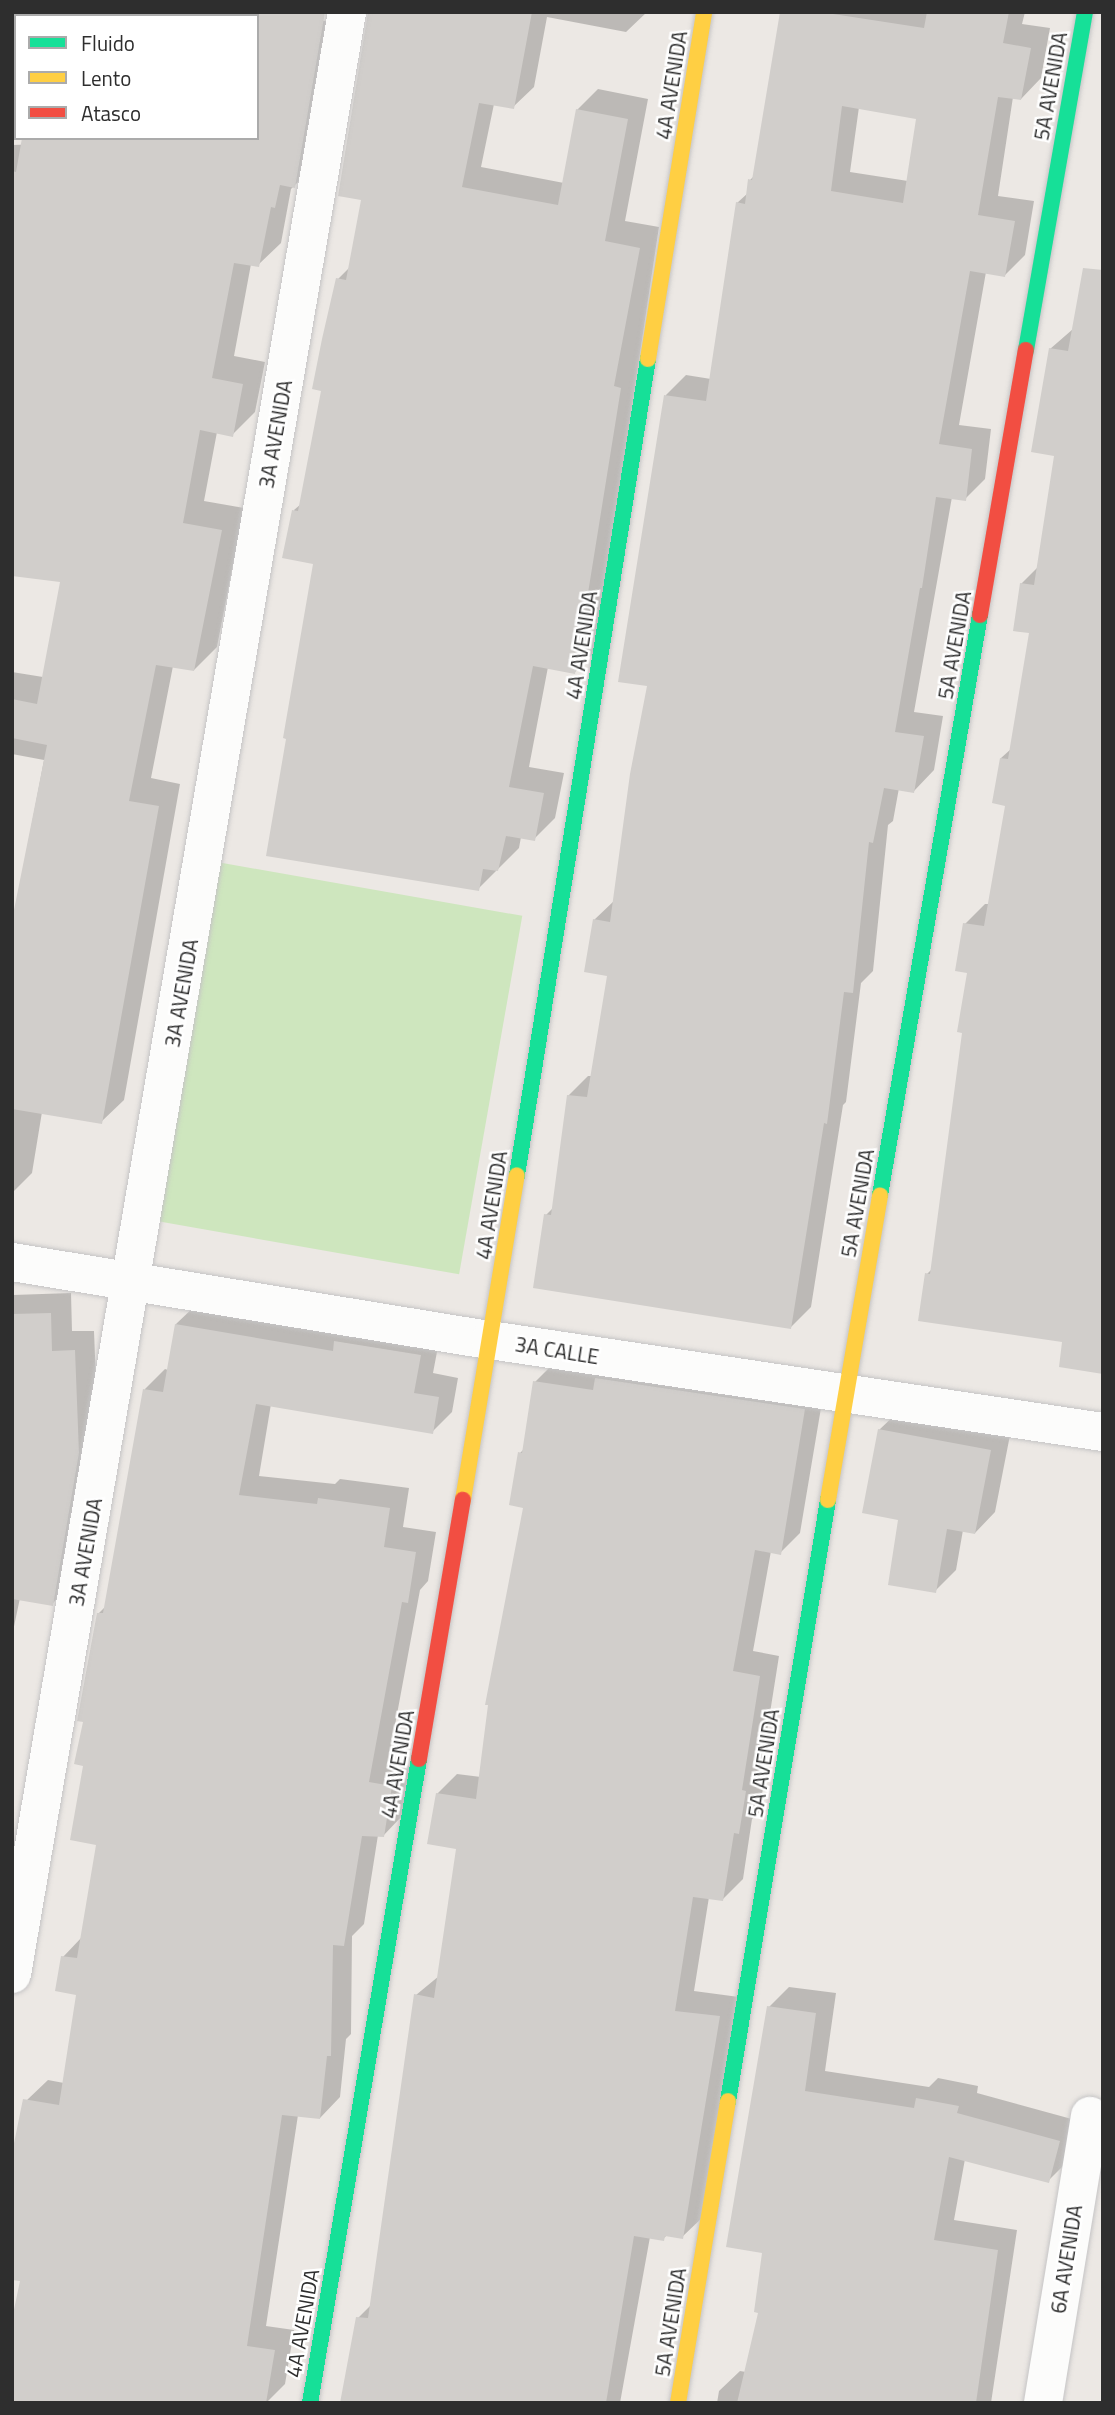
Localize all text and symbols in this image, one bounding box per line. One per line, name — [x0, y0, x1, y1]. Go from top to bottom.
legend — [14, 14, 259, 140]
text: Fluido — [81, 27, 135, 59]
street label: 4A AVENIDA — [650, 29, 692, 141]
street label: 5A AVENIDA — [1028, 30, 1072, 142]
text: Lento — [81, 62, 131, 94]
text: Atasco — [81, 97, 141, 129]
street label: 3A AVENIDA — [253, 378, 297, 490]
street label: 4A AVENIDA — [560, 589, 602, 701]
street label: 5A AVENIDA — [932, 589, 976, 701]
street label: 3A AVENIDA — [159, 937, 203, 1049]
street label: 5A AVENIDA — [835, 1147, 879, 1259]
street label: 4A AVENIDA — [470, 1149, 512, 1261]
street label: 3A CALLE — [513, 1331, 601, 1369]
street label: 3A AVENIDA — [63, 1496, 107, 1608]
street label: 5A AVENIDA — [742, 1707, 784, 1819]
street label: 4A AVENIDA — [375, 1708, 419, 1820]
street label: 6A AVENIDA — [1045, 2203, 1087, 2315]
street label: 5A AVENIDA — [649, 2266, 691, 2378]
street label: 4A AVENIDA — [280, 2267, 324, 2379]

